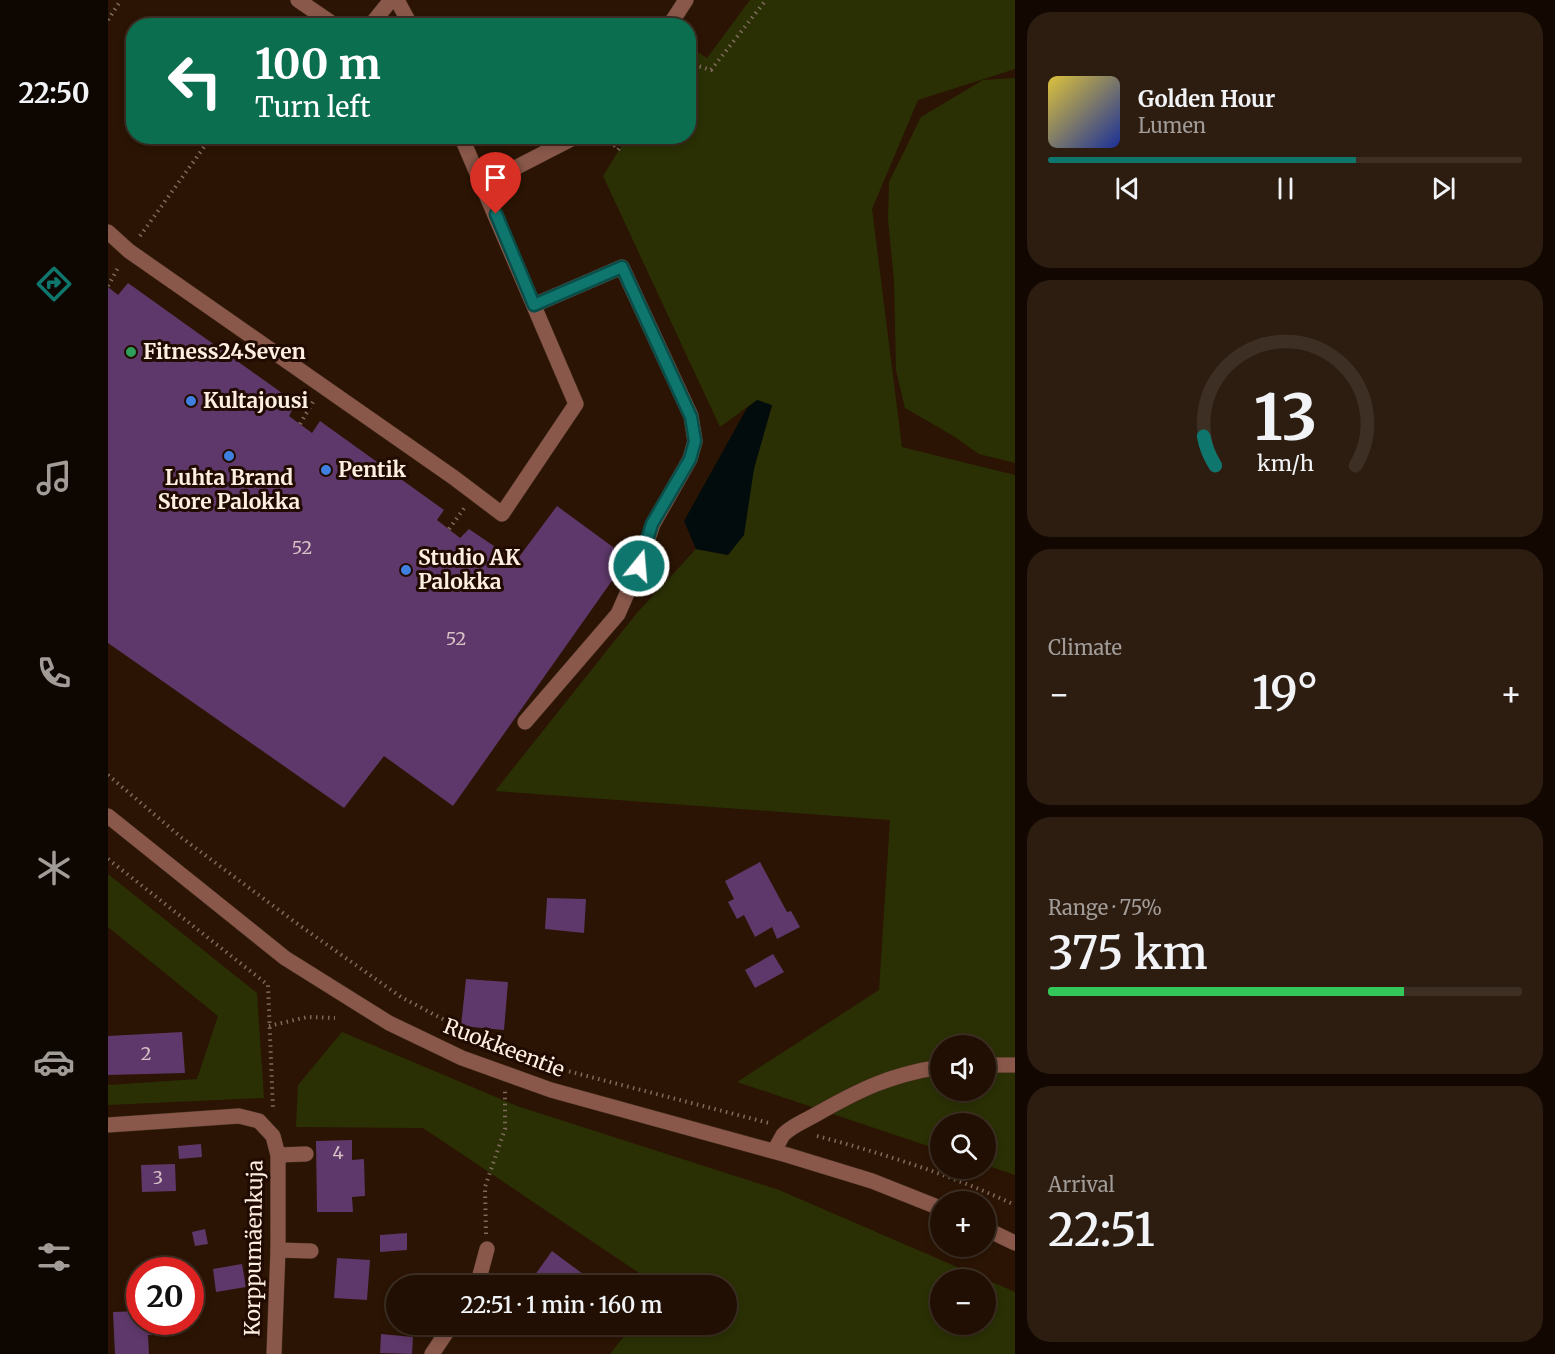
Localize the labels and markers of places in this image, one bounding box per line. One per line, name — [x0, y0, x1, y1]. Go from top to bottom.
pin — [470, 152, 521, 214]
place label: Fitness24Seven — [143, 338, 306, 365]
marker: Fitness24Seven — [124, 345, 138, 359]
place label: Kultajousi — [203, 387, 309, 414]
marker: Kultajousi — [184, 394, 198, 408]
marker: Luhta Brand Store Palokka — [222, 449, 236, 463]
place label: Pentik — [338, 456, 407, 483]
marker: Pentik — [319, 463, 333, 477]
place label: Luhta Brand Store Palokka — [158, 464, 300, 515]
place label: Studio AK Palokka — [418, 544, 521, 595]
marker: Studio AK Palokka — [399, 563, 413, 577]

